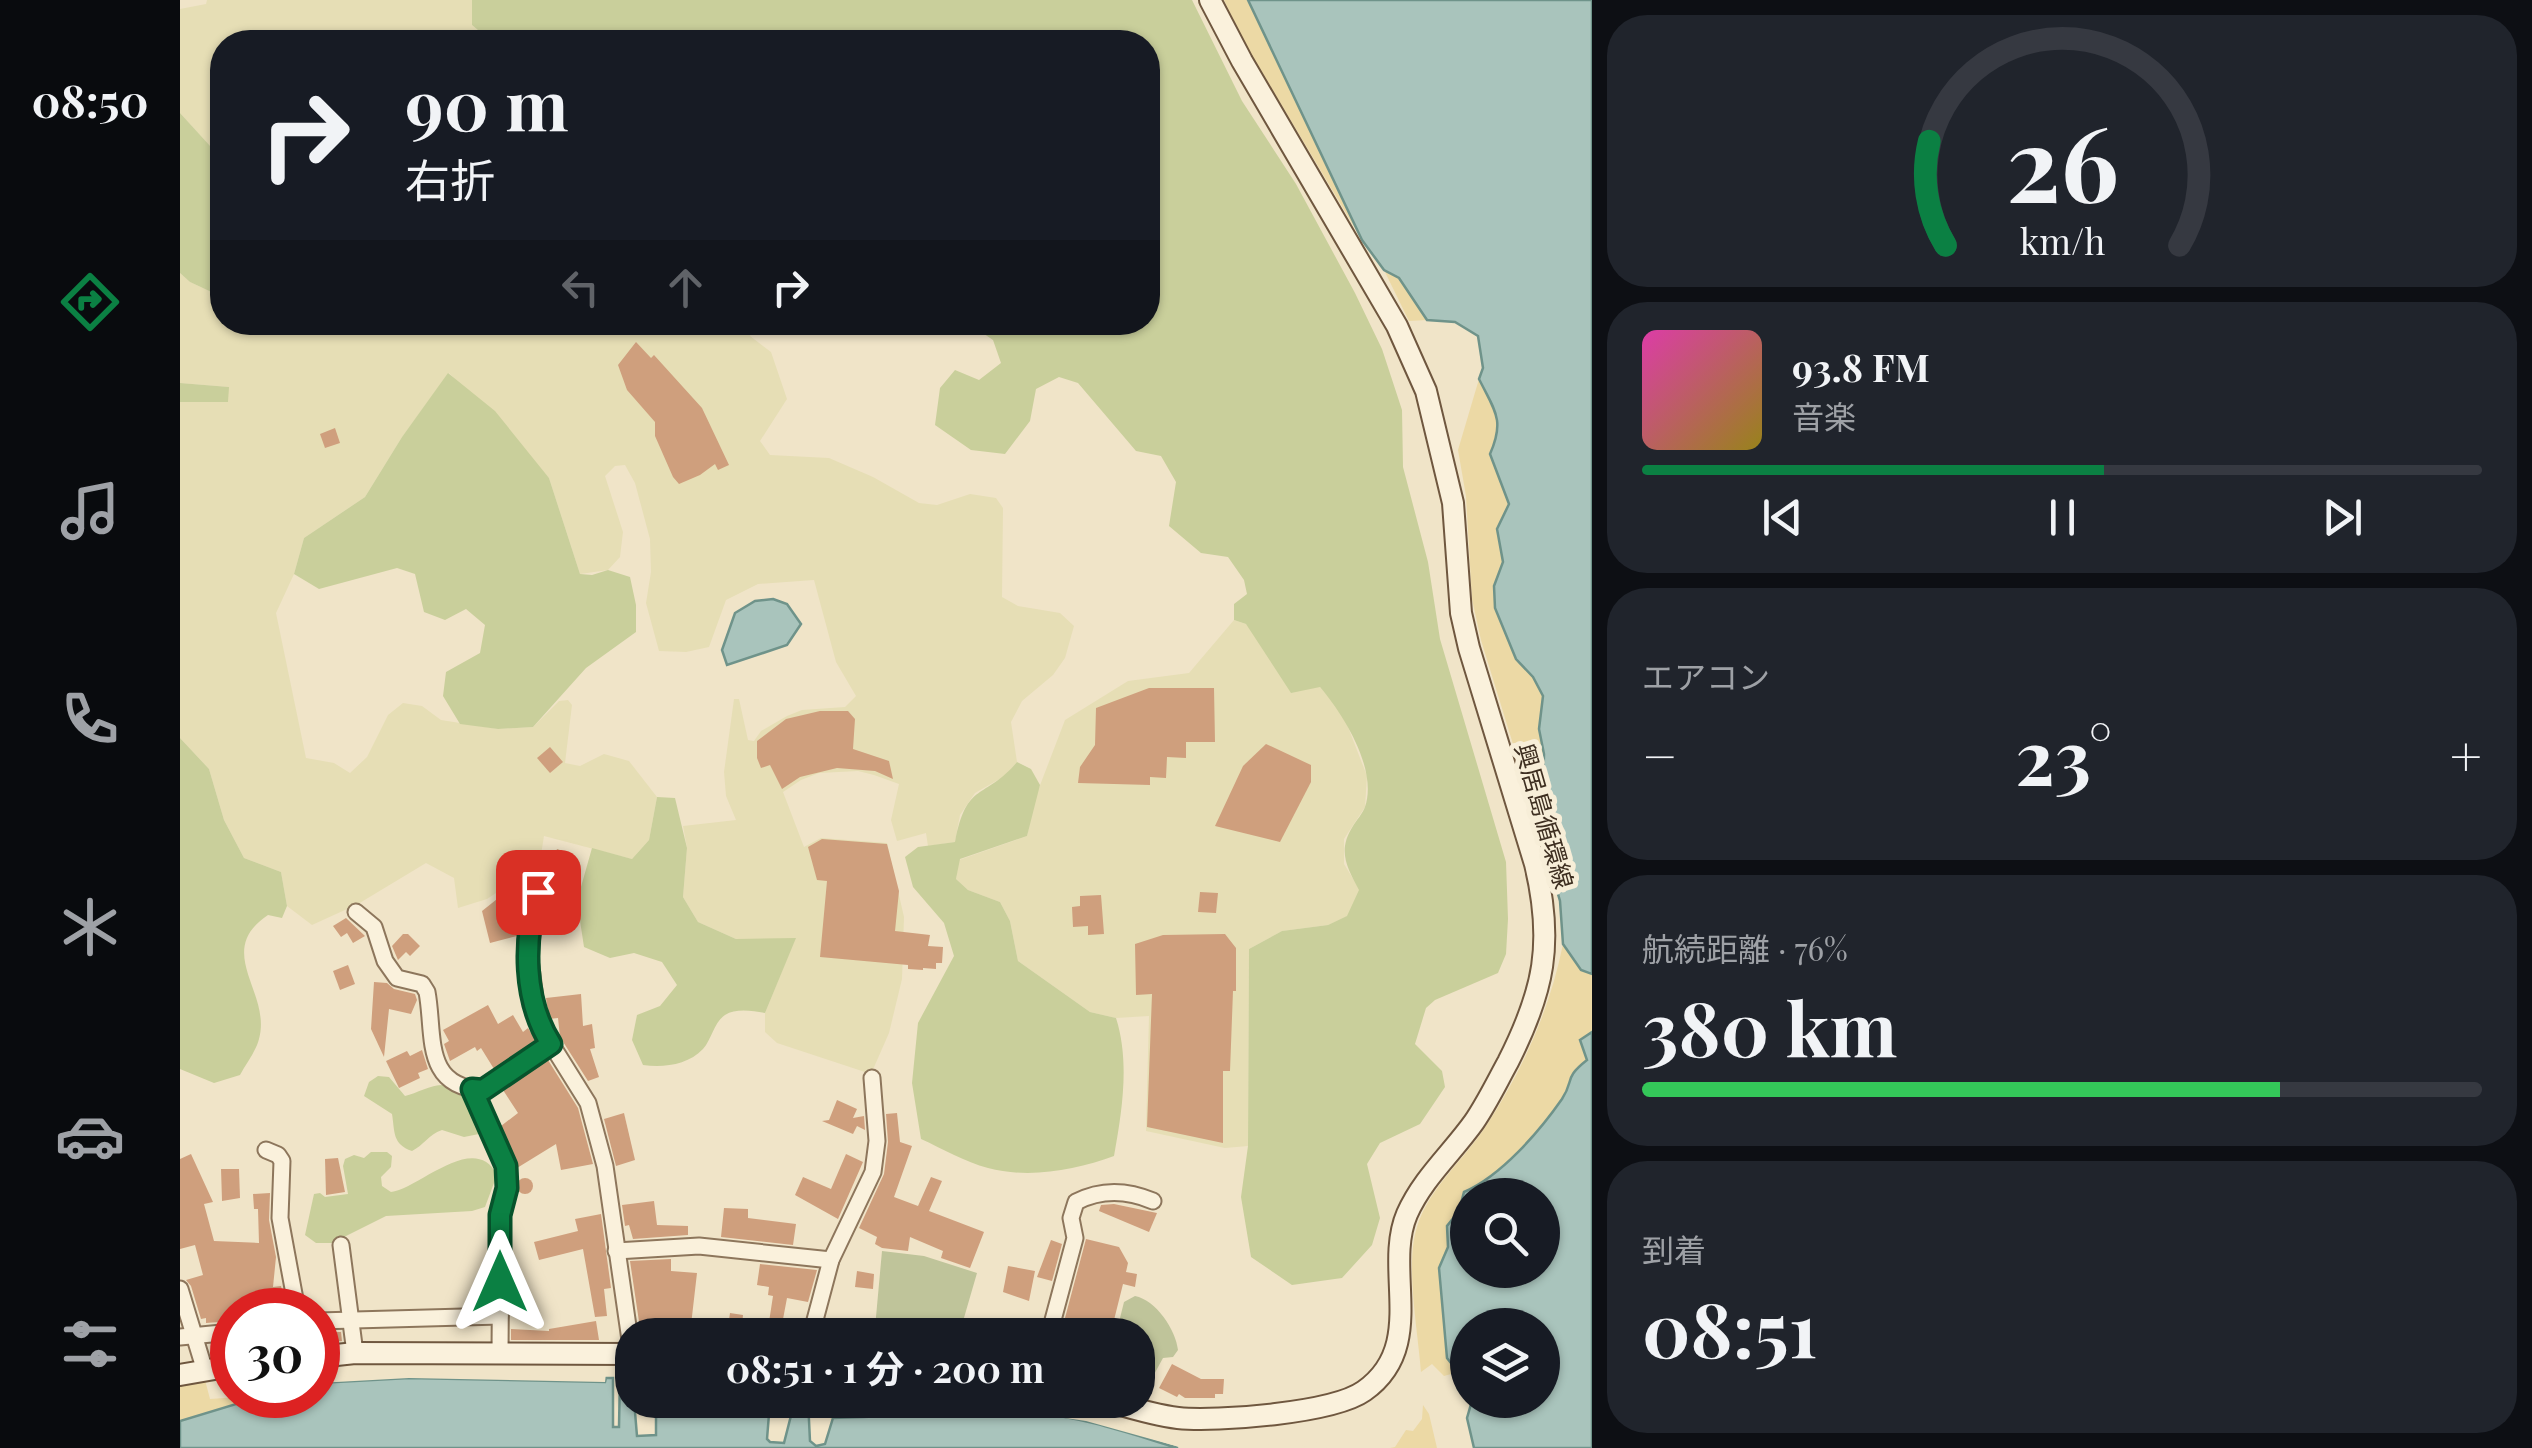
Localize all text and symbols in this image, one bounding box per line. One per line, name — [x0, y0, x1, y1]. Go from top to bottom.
text: 90 m — [405, 55, 569, 149]
text: 08:50 — [31, 69, 149, 129]
icon: right — [240, 70, 370, 200]
text: 26 — [2006, 90, 2118, 229]
text: 右折 — [405, 148, 495, 208]
text: km/h — [2019, 216, 2105, 264]
icon: left — [553, 260, 608, 315]
icon: ahead — [658, 260, 713, 315]
icon: right — [763, 260, 818, 315]
icon: directions — [55, 267, 125, 337]
text: 93.8 FM — [1792, 341, 1930, 392]
text: 音楽 — [1792, 394, 1856, 437]
icon: music — [55, 476, 125, 546]
icon: previous — [1755, 490, 1810, 545]
icon: pause — [2035, 490, 2090, 545]
icon: next — [2315, 490, 2370, 545]
text: エアコン — [1642, 654, 1770, 697]
icon: phone — [55, 684, 125, 754]
text: 23° — [2015, 704, 2112, 804]
text: − — [1642, 717, 1678, 791]
text: + — [2450, 717, 2482, 791]
street label: 興居島循環線 — [1509, 739, 1582, 892]
pin — [496, 850, 581, 935]
icon: arrive — [511, 865, 566, 920]
icon: climate — [55, 892, 125, 962]
text: 航続距離 · 76% — [1642, 926, 1848, 969]
text: 380 km — [1642, 976, 1897, 1076]
icon: car — [55, 1101, 125, 1171]
map controls — [1450, 1178, 1560, 1418]
button: search — [1450, 1178, 1560, 1288]
text: 到着 — [1642, 1227, 1706, 1270]
position arrow — [448, 1230, 552, 1334]
text: 08:51 — [1642, 1277, 1817, 1377]
speed limit sign: 30 — [210, 1288, 340, 1418]
button: layers — [1450, 1308, 1560, 1418]
icon: filters — [55, 1309, 125, 1379]
text: 08:51 · 1 分 · 200 m — [726, 1342, 1044, 1393]

